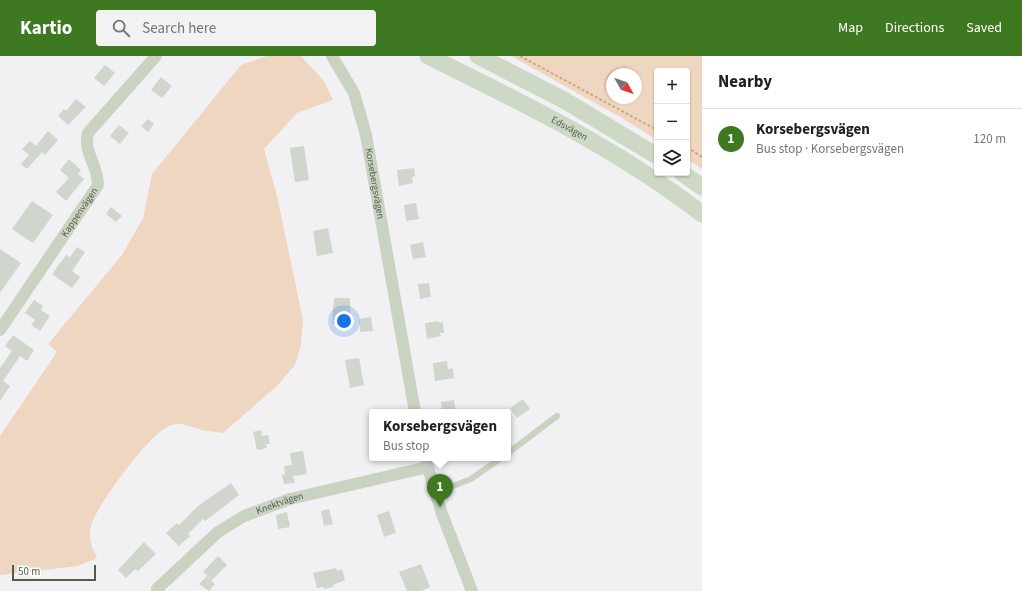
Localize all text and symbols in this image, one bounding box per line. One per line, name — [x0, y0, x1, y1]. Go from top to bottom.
search box — [96, 10, 376, 46]
text: Kartio — [20, 15, 72, 42]
icon: search — [110, 17, 132, 39]
text: Search here — [142, 18, 216, 39]
text: Map — [838, 18, 863, 38]
text: Directions — [885, 18, 944, 38]
text: Saved — [966, 18, 1002, 38]
north arrow — [606, 68, 642, 104]
map controls — [654, 68, 690, 176]
button: + — [654, 68, 690, 104]
text: Nearby — [718, 70, 772, 94]
button: − — [654, 104, 690, 140]
street label: Edsvägen — [549, 113, 590, 144]
text: Korsebergsvägen — [756, 119, 870, 140]
text: 1 — [728, 130, 734, 148]
text: 120 m — [973, 130, 1006, 148]
button: layers — [654, 140, 690, 176]
text: Bus stop · Korsebergsvägen — [756, 140, 904, 158]
street label: Korsebergsvägen — [361, 147, 388, 220]
street label: Kappenvägen — [58, 185, 101, 240]
your location — [334, 311, 354, 331]
popup — [369, 409, 511, 461]
text: Korsebergsvägen — [383, 416, 497, 437]
text: Bus stop — [383, 437, 429, 455]
pin: 1 — [427, 474, 453, 507]
street label: Knektvägen — [254, 489, 305, 518]
scale bar — [12, 563, 96, 582]
text: 50 m — [18, 564, 40, 579]

